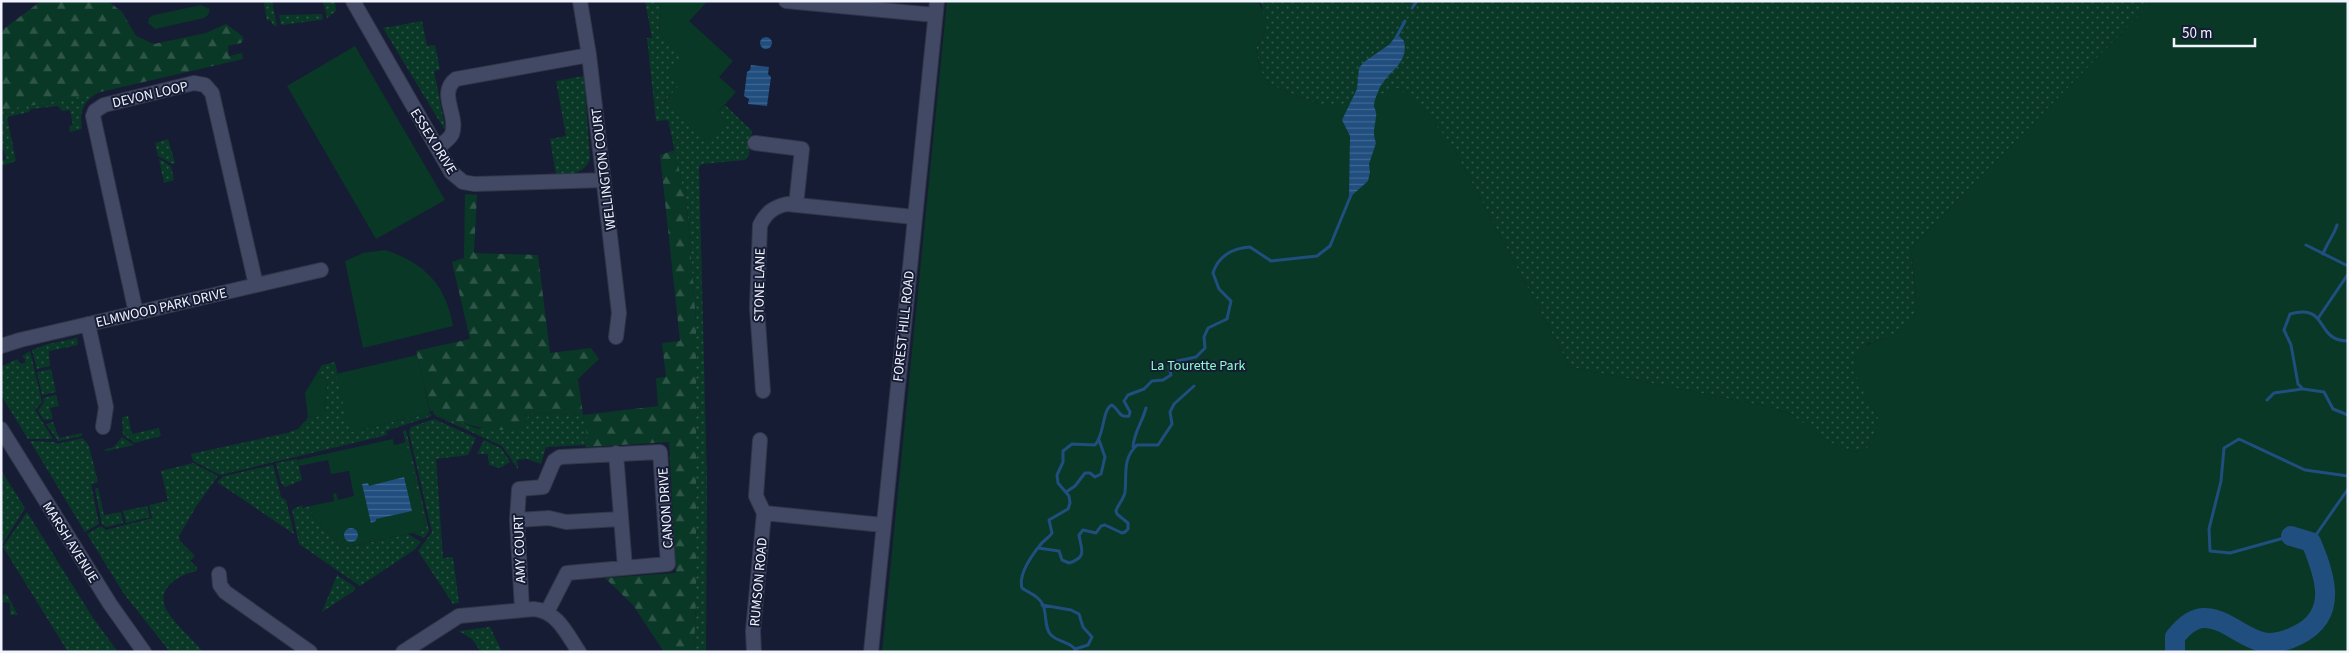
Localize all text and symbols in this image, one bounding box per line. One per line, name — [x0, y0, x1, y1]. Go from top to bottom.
scale bar — [2174, 15, 2255, 47]
text: 50 m — [2182, 23, 2212, 44]
street label: DEVON LOOP — [110, 77, 190, 113]
street label: ESSEX DRIVE — [405, 105, 461, 178]
street label: WELLINGTON COURT — [587, 106, 621, 231]
street label: STONE LANE — [749, 248, 771, 322]
street label: FOREST HILL ROAD — [888, 270, 920, 383]
street label: ELMWOOD PARK DRIVE — [94, 283, 229, 333]
park label: La Tourette Park — [1151, 356, 1246, 376]
street label: CANON DRIVE — [653, 467, 679, 549]
street label: MARSH AVENUE — [37, 498, 103, 587]
street label: AMY COURT — [509, 514, 531, 584]
street label: RUMSON ROAD — [745, 537, 773, 627]

